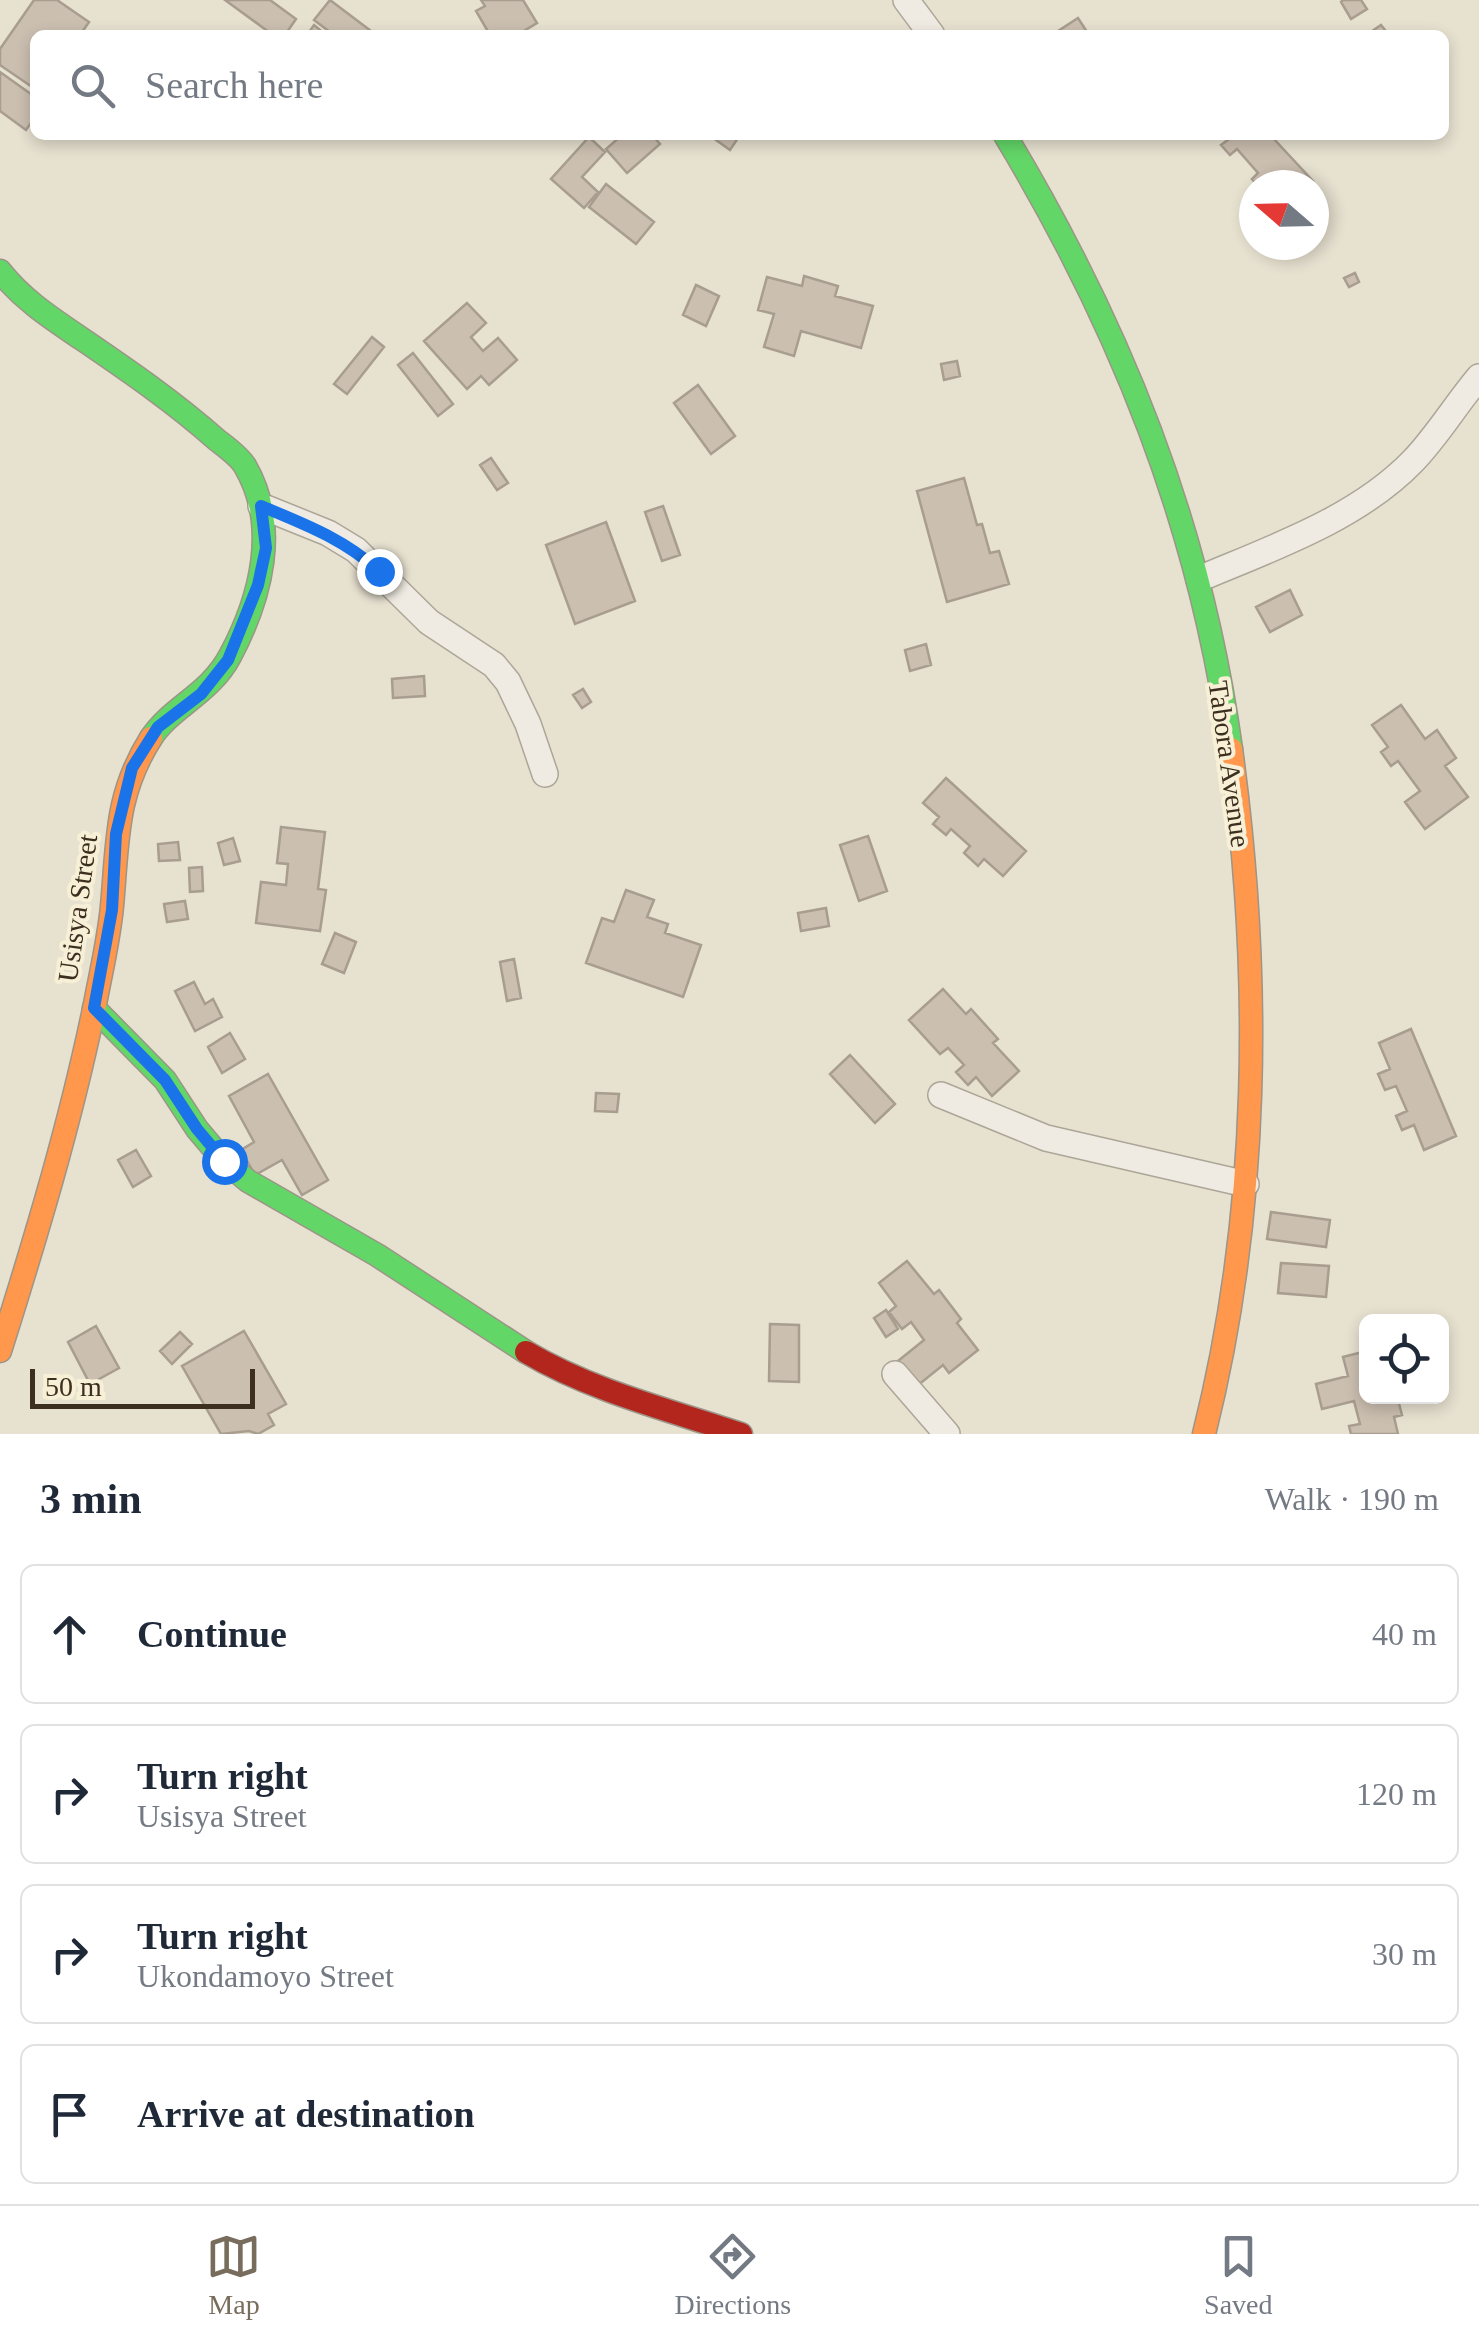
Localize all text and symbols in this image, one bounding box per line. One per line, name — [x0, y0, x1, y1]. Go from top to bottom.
search box — [30, 30, 1449, 140]
icon: search — [65, 58, 120, 113]
text: Search here — [145, 64, 323, 106]
north arrow — [1239, 170, 1329, 260]
route end — [357, 549, 403, 595]
street label: Tabora Avenue — [1202, 679, 1257, 849]
street label: Usisya Street — [52, 832, 103, 984]
route start — [202, 1139, 248, 1185]
map controls — [1359, 1314, 1449, 1404]
button: locate — [1359, 1314, 1449, 1404]
scale bar — [30, 1364, 255, 1408]
text: 50 m — [45, 1371, 102, 1402]
text: 3 min — [40, 1476, 142, 1522]
text: Walk · 190 m — [1265, 1481, 1439, 1517]
icon: ahead — [42, 1607, 97, 1662]
text: Continue — [137, 1613, 287, 1655]
text: 40 m — [1372, 1616, 1437, 1652]
text: Turn right — [137, 1755, 308, 1797]
icon: right — [42, 1767, 97, 1822]
text: 120 m — [1356, 1776, 1437, 1812]
text: Usisya Street — [137, 1798, 307, 1834]
text: Turn right — [137, 1915, 308, 1957]
icon: right — [42, 1927, 97, 1982]
text: 30 m — [1372, 1936, 1437, 1972]
text: Ukondamoyo Street — [137, 1958, 394, 1994]
icon: arrive — [42, 2087, 97, 2142]
text: Arrive at destination — [137, 2093, 475, 2135]
tab: Map — [206, 2229, 261, 2321]
tab: Directions — [674, 2229, 791, 2321]
tab: Saved — [1204, 2229, 1273, 2321]

